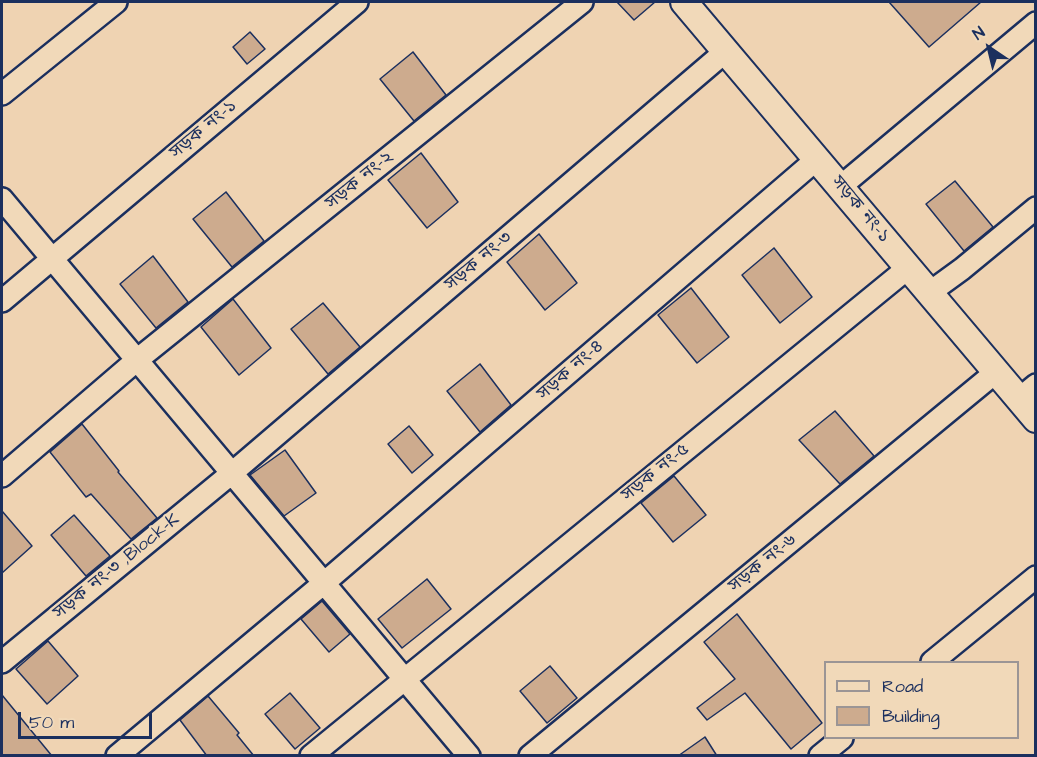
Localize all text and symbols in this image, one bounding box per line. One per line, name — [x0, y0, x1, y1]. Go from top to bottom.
north arrow — [959, 18, 1019, 78]
text: N — [968, 21, 989, 45]
street label: সড়ক নং-১ — [166, 96, 242, 164]
street label: সড়ক নং-২ — [322, 147, 398, 215]
street label: সড়ক নং-১ — [826, 172, 894, 248]
street label: সড়ক নং-৩ — [441, 228, 517, 296]
street label: সড়ক নং-৪ — [533, 336, 609, 406]
street label: সড়ক নং-৫ — [618, 439, 694, 507]
street label: সড়ক নং-৩ ,Block-K — [50, 510, 184, 624]
street label: সড়ক নং-৬ — [725, 530, 801, 598]
legend — [824, 661, 1019, 739]
text: Road — [882, 674, 923, 699]
scale bar — [21, 700, 154, 738]
text: Building — [882, 704, 940, 729]
text: 50 m — [29, 710, 74, 735]

